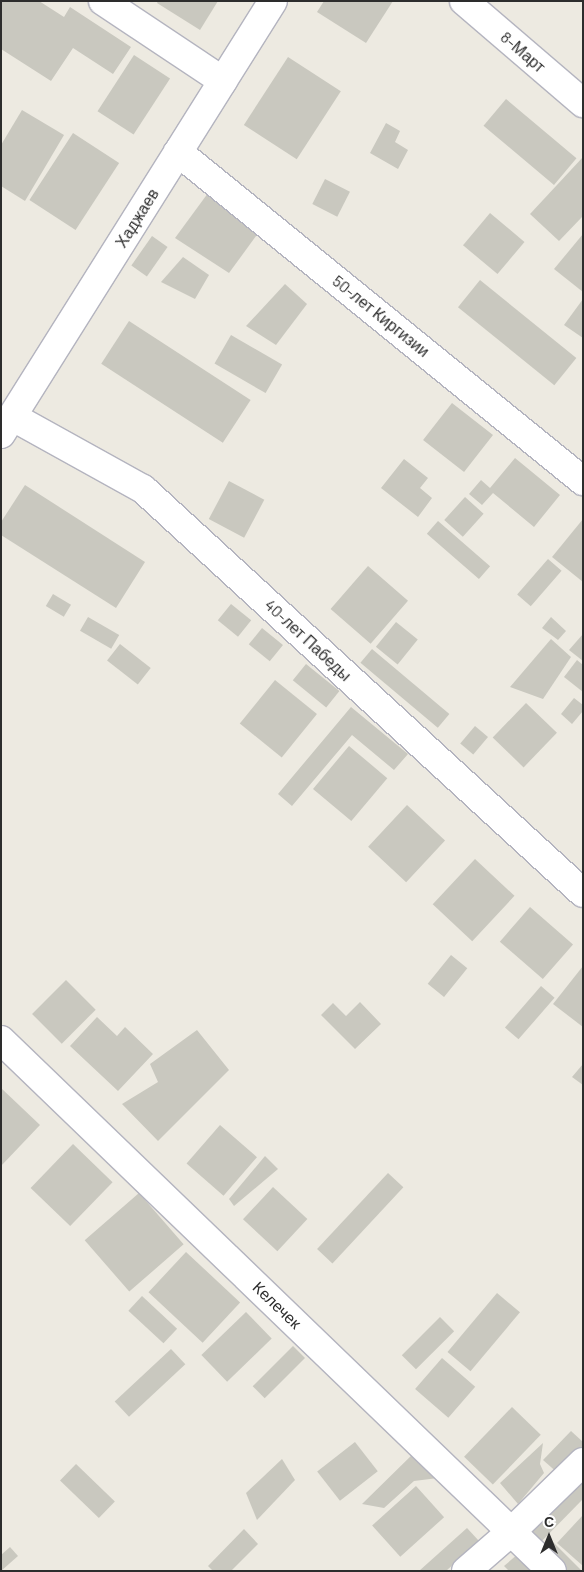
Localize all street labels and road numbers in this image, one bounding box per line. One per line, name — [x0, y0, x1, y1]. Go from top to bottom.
street label: 8-Март — [497, 27, 549, 77]
street label: Хаджаев — [111, 185, 163, 251]
street label: 50-лет Киргизии — [329, 271, 433, 361]
street label: 40-лет Пабеды — [261, 595, 355, 685]
street label: Келечек — [249, 1277, 305, 1333]

